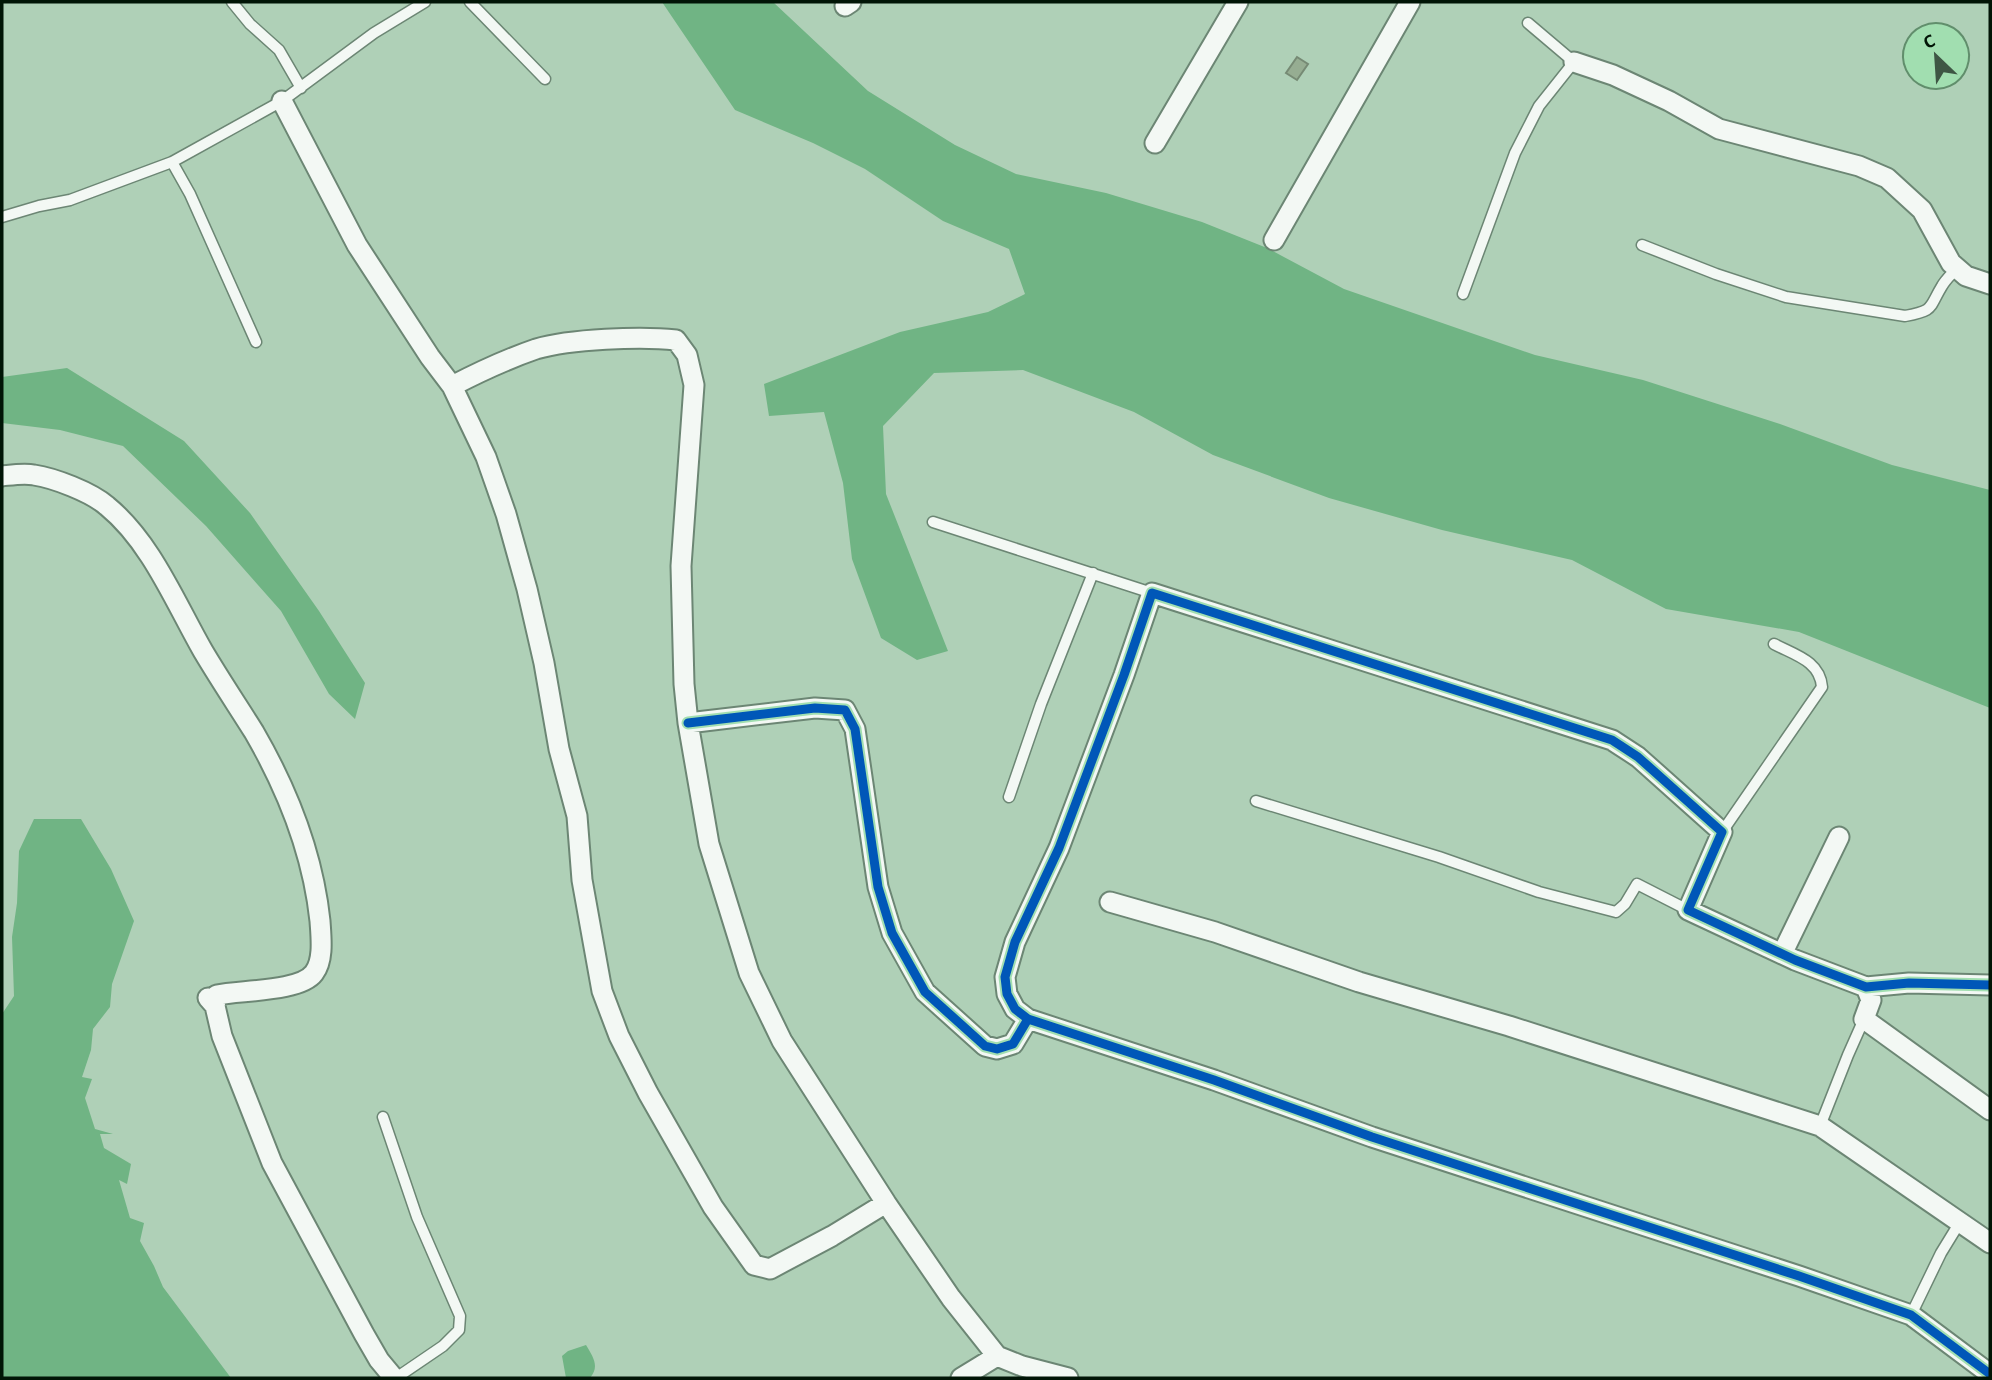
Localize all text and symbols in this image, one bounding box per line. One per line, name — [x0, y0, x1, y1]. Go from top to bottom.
north arrow — [1901, 21, 1971, 91]
text: С — [1921, 31, 1938, 53]

